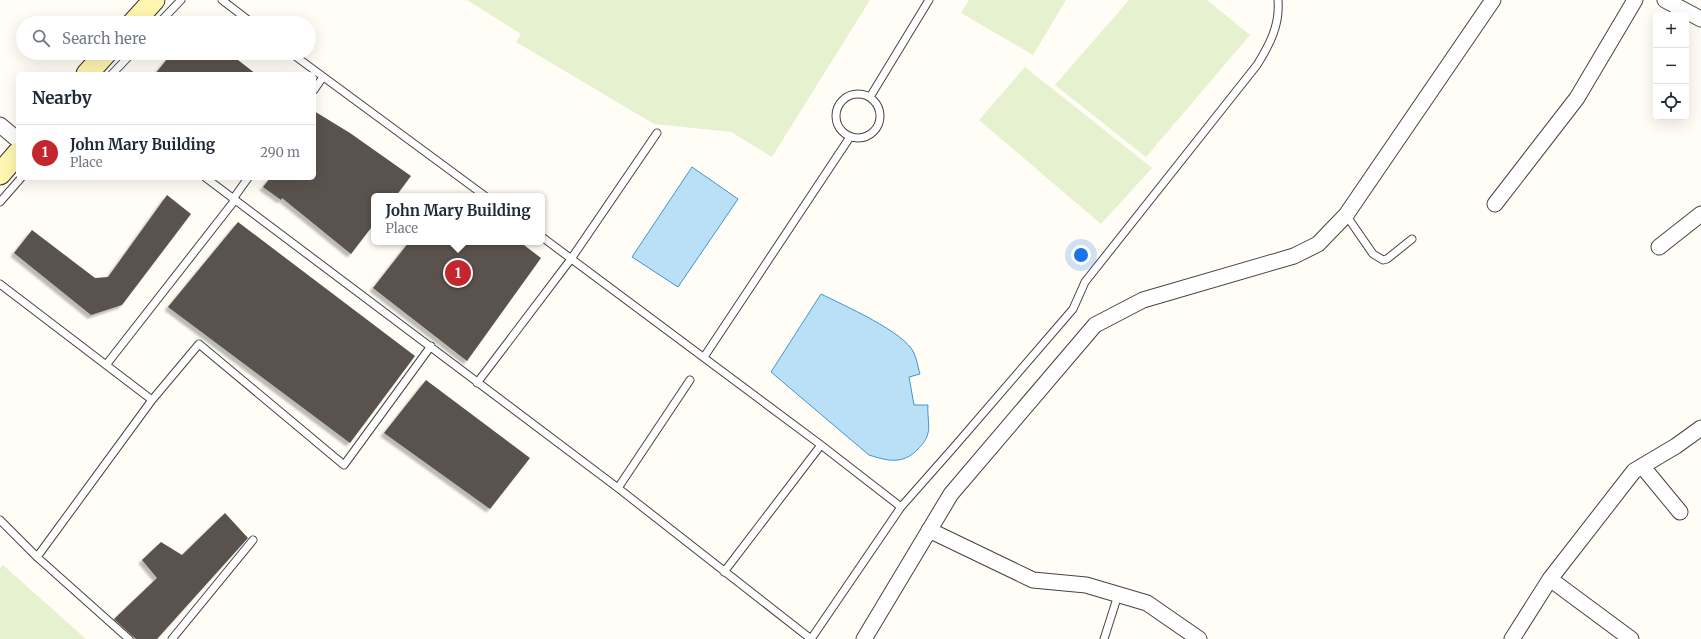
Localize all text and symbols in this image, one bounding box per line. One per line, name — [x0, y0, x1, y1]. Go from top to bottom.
map controls — [1653, 12, 1689, 120]
button: + — [1653, 12, 1689, 48]
search box — [16, 16, 316, 60]
icon: search — [30, 27, 52, 49]
text: Search here — [62, 29, 146, 48]
button: − — [1653, 48, 1689, 84]
button: locate — [1653, 84, 1689, 120]
text: Nearby — [32, 87, 92, 109]
text: John Mary Building — [70, 135, 215, 154]
text: 1 — [42, 144, 48, 161]
text: 290 m — [260, 144, 300, 161]
text: Place — [70, 154, 103, 171]
popup — [371, 193, 545, 245]
text: John Mary Building — [385, 201, 531, 220]
text: Place — [385, 220, 418, 237]
your location — [1071, 245, 1091, 265]
pin: 1 — [445, 258, 471, 288]

